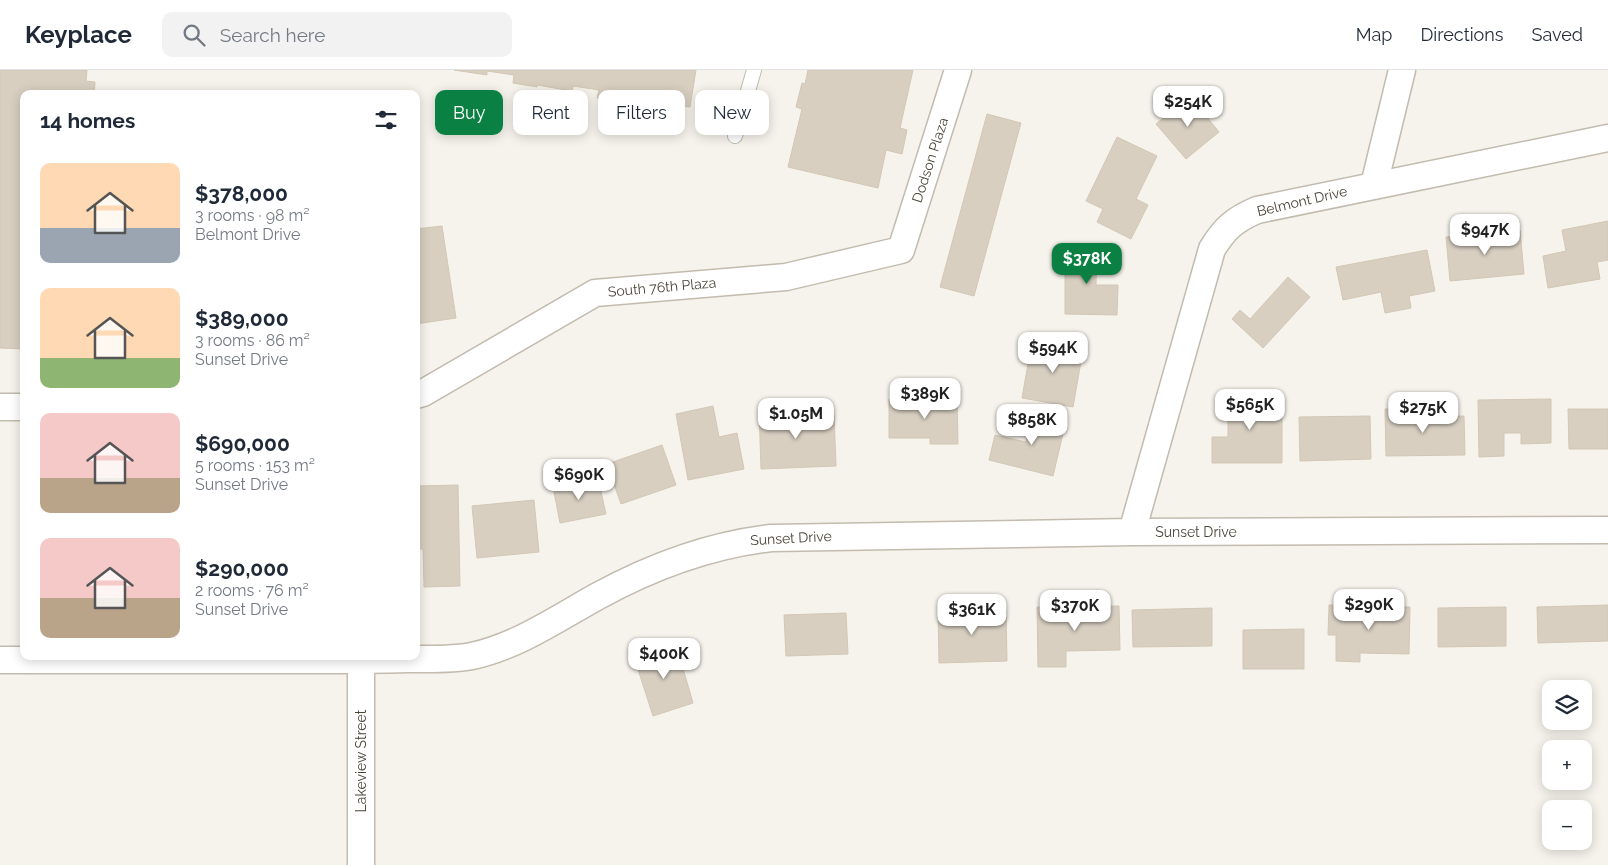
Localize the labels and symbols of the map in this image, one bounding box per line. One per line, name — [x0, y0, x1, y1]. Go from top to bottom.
pin: $254K — [1153, 85, 1223, 128]
street label: Dodson Plaza — [909, 115, 951, 205]
street label: Belmont Drive — [1255, 183, 1349, 219]
pin: $947K — [1450, 214, 1520, 256]
pin: $378K — [1052, 242, 1122, 285]
street label: South 76th Plaza — [607, 274, 717, 300]
pin: $594K — [1018, 332, 1088, 374]
pin: $389K — [890, 378, 960, 420]
pin: $565K — [1215, 388, 1285, 431]
pin: $275K — [1388, 392, 1458, 434]
pin: $1.05M — [755, 398, 837, 440]
pin: $858K — [997, 404, 1067, 446]
pin: $690K — [544, 458, 614, 501]
street label: Sunset Drive — [1155, 524, 1237, 540]
street label: Sunset Drive — [750, 528, 832, 548]
pin: $290K — [1334, 588, 1404, 631]
pin: $370K — [1040, 590, 1110, 632]
pin: $361K — [937, 594, 1007, 636]
pin: $400K — [629, 638, 699, 680]
street label: Lakeview Street — [353, 709, 369, 812]

